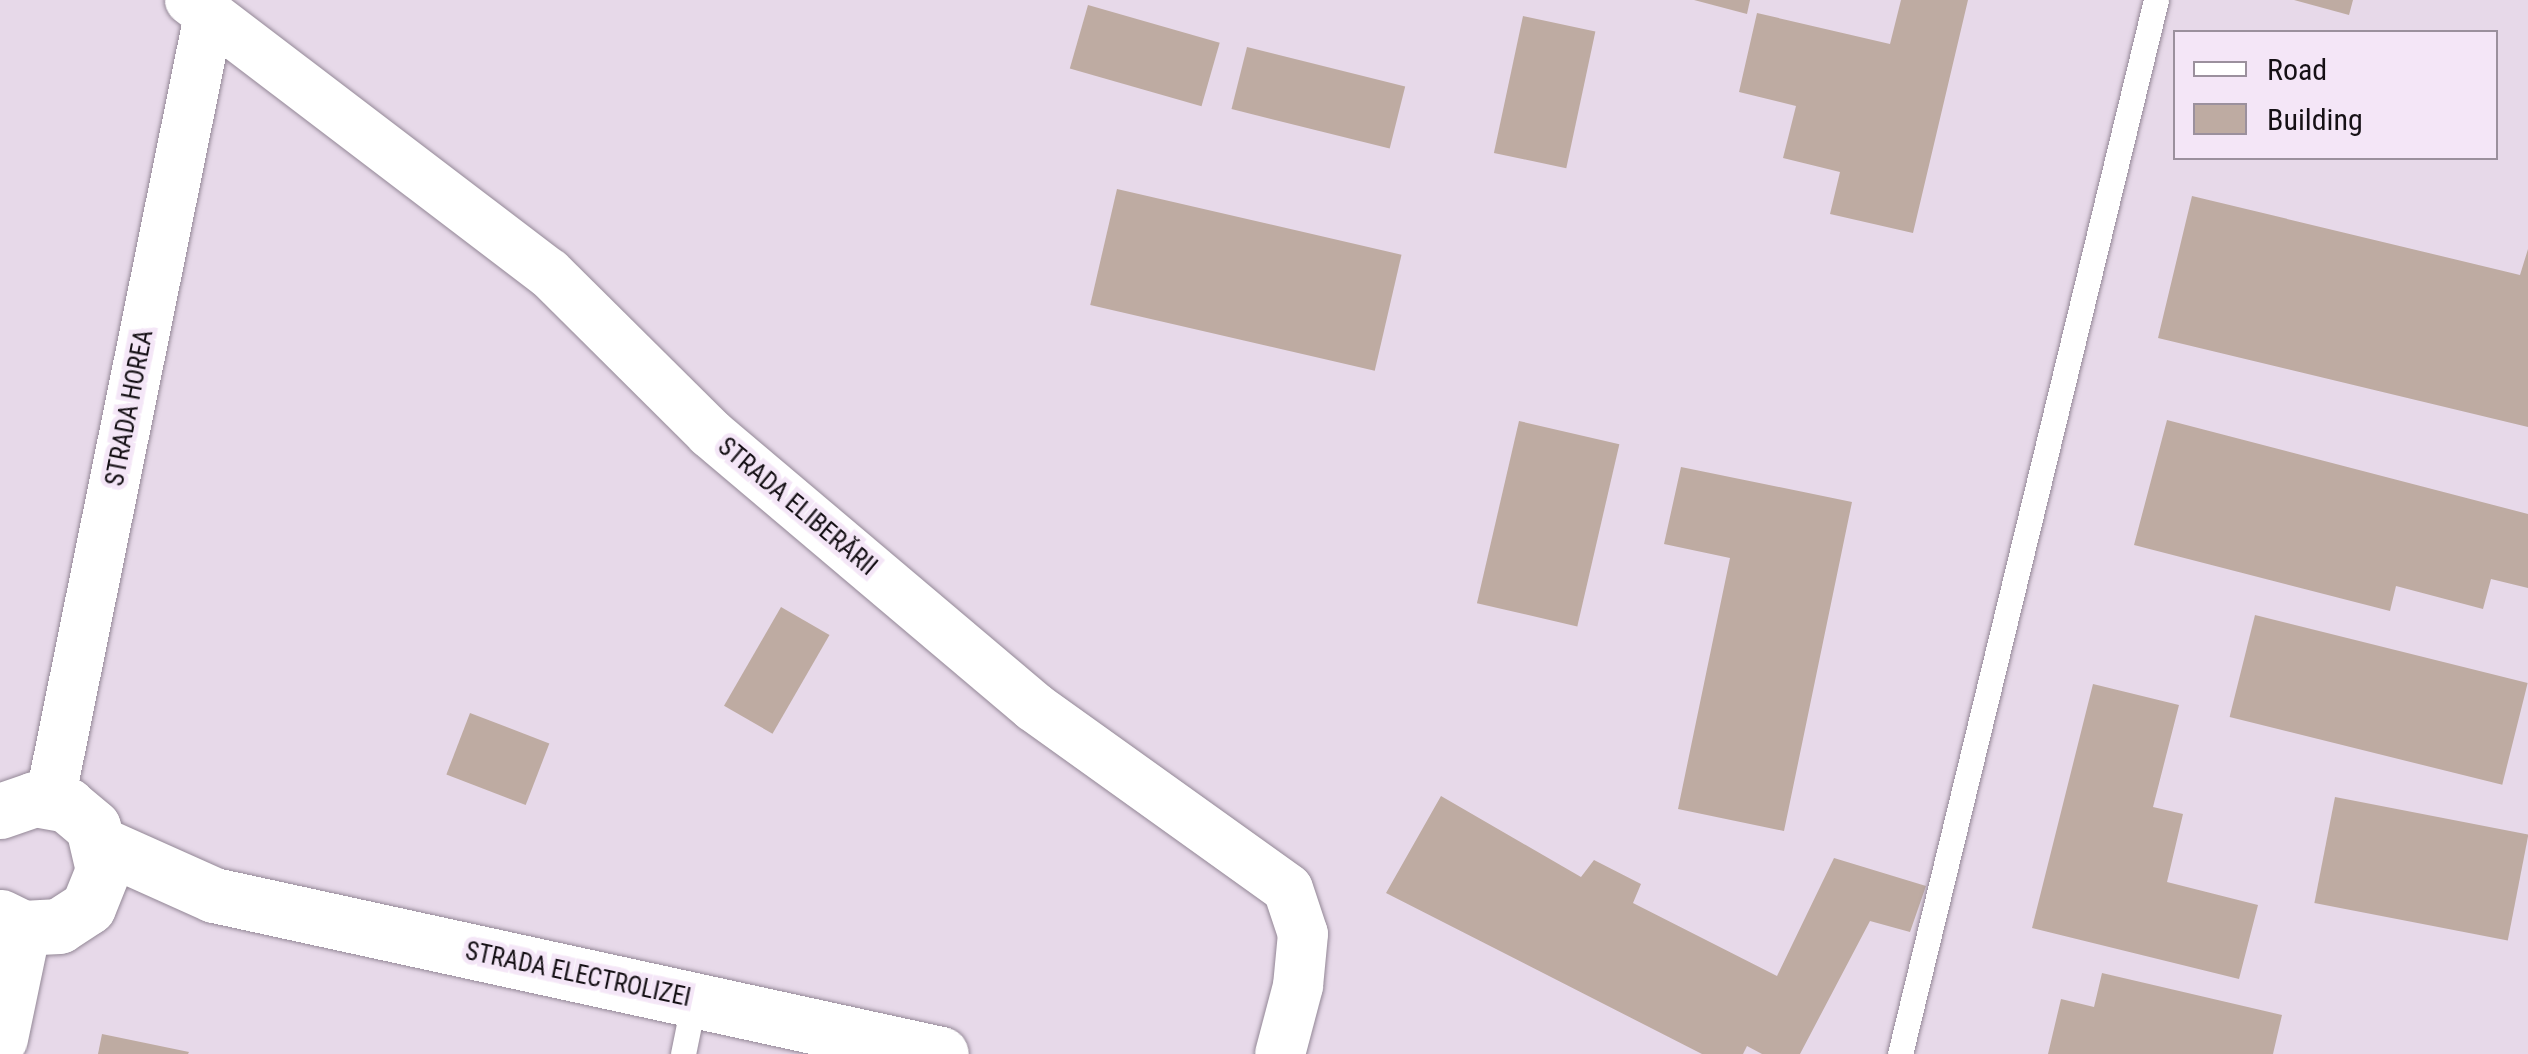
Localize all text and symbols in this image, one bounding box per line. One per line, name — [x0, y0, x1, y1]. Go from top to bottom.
legend — [2173, 30, 2498, 160]
text: Road — [2267, 52, 2327, 87]
text: Building — [2267, 102, 2363, 137]
street label: STRADA HOREA — [100, 327, 160, 489]
street label: STRADA ELIBERĂRII — [712, 432, 882, 582]
street label: STRADA ELECTROLIZEI — [463, 936, 693, 1014]

